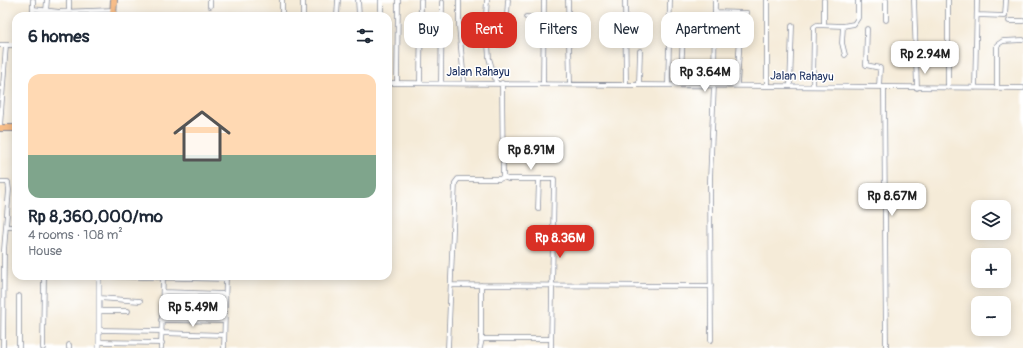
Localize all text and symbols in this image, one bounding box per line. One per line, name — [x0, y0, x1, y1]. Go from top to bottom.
chip: Buy — [404, 12, 453, 48]
chip: Rent — [461, 12, 517, 48]
chip: Filters — [525, 12, 591, 48]
chip: New — [599, 12, 653, 48]
chip: Apartment — [661, 12, 754, 48]
icon: filters — [354, 25, 376, 47]
text: 6 homes — [28, 26, 89, 47]
pin: Rp 2.94M — [884, 41, 966, 75]
text: Rp 2.94M — [900, 46, 950, 62]
pin: Rp 3.64M — [664, 59, 746, 93]
text: Rp 3.64M — [679, 64, 731, 80]
street label: Jalan Rahayu — [446, 65, 510, 80]
street label: Jalan Rahayu — [770, 68, 834, 85]
icon: home — [166, 100, 238, 172]
pin: Rp 8.91M — [490, 137, 572, 171]
text: Rp 8.91M — [507, 142, 555, 158]
pin: Rp 8.67M — [851, 183, 933, 217]
text: Rp 8.67M — [867, 188, 917, 204]
map controls — [971, 200, 1011, 336]
button: layers — [971, 200, 1011, 240]
text: Rp 8,360,000/mo — [28, 206, 163, 227]
pin: Rp 8.36M — [519, 225, 601, 259]
text: 4 rooms · 108 m² — [28, 227, 123, 243]
text: Rp 8.36M — [535, 230, 585, 246]
text: House — [28, 243, 62, 259]
button: + — [971, 248, 1011, 288]
pin: Rp 5.49M — [152, 294, 234, 328]
button: − — [971, 296, 1011, 336]
text: Rp 5.49M — [168, 299, 218, 315]

